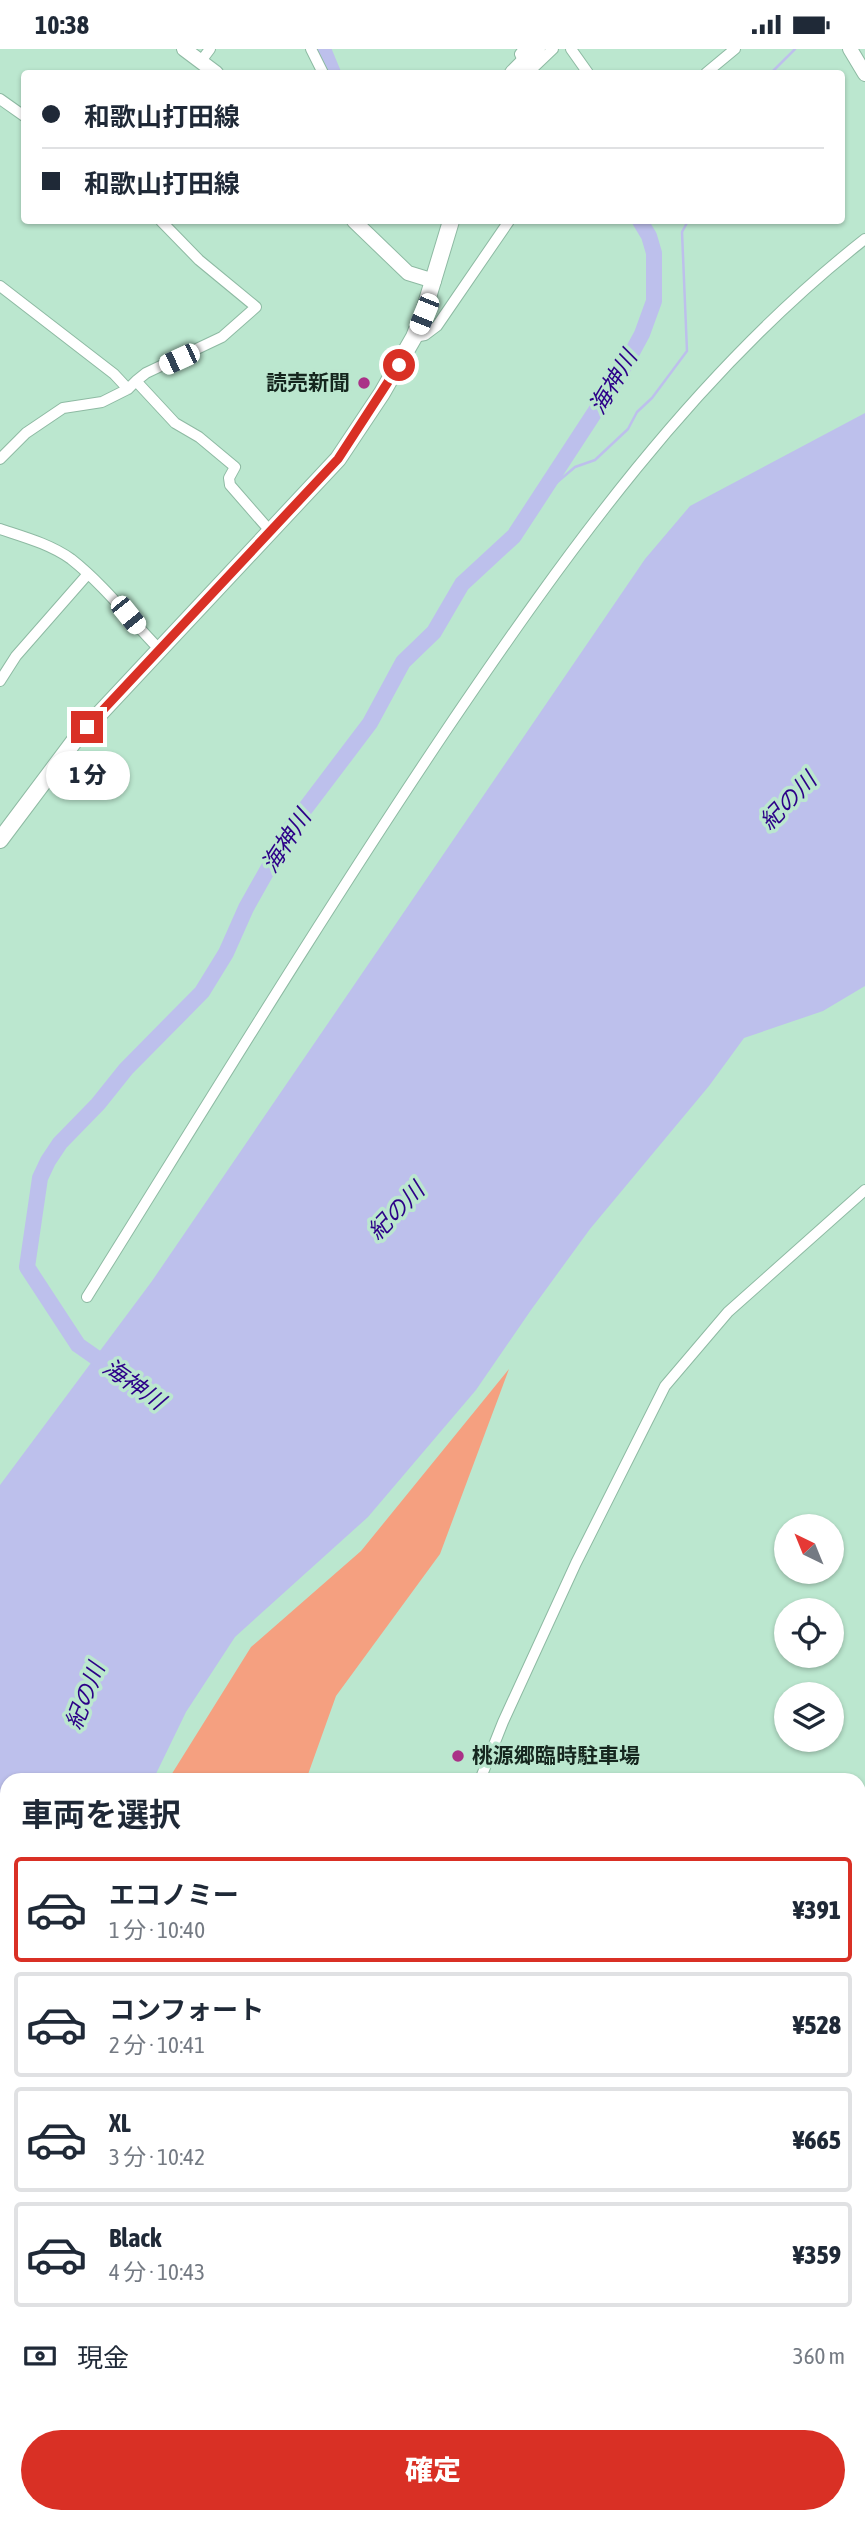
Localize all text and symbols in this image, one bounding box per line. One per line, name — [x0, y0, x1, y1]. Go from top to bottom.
text: 10:38 — [35, 10, 89, 40]
text: 和歌山打田線 — [84, 102, 240, 132]
text: 和歌山打田線 — [84, 169, 240, 199]
car — [407, 291, 442, 337]
car — [156, 341, 203, 377]
water label: 海神川 — [584, 343, 643, 418]
route start — [383, 349, 415, 381]
place label: 読売新聞 — [266, 370, 350, 394]
marker: 読売新聞 — [356, 375, 372, 391]
car — [107, 592, 150, 638]
route end — [71, 711, 103, 743]
callout: 1 分 — [45, 751, 129, 801]
text: 1 分 — [70, 762, 106, 788]
water label: 紀の川 — [755, 765, 823, 835]
water label: 海神川 — [256, 802, 317, 877]
water label: 紀の川 — [363, 1175, 431, 1245]
water label: 海神川 — [98, 1354, 172, 1416]
north arrow — [774, 1514, 844, 1584]
map controls — [774, 1514, 844, 1752]
button: locate — [774, 1598, 844, 1668]
water label: 紀の川 — [60, 1656, 111, 1733]
button: layers — [774, 1682, 844, 1752]
place label: 桃源郷臨時駐車場 — [472, 1743, 640, 1767]
marker: 桃源郷臨時駐車場 — [450, 1748, 466, 1764]
text: 車両を選択 — [21, 1796, 181, 1833]
icon: car — [25, 1878, 88, 1941]
text: エコノミー — [109, 1880, 239, 1910]
text: ¥391 — [793, 1895, 841, 1925]
text: 1 分 · 10:40 — [109, 1917, 205, 1943]
icon: car — [25, 1993, 88, 2056]
text: コンフォート — [109, 1995, 264, 2025]
text: ¥528 — [793, 2010, 841, 2040]
text: 2 分 · 10:41 — [109, 2032, 205, 2058]
icon: car — [25, 2108, 88, 2171]
text: XL — [109, 2108, 131, 2138]
text: ¥665 — [793, 2125, 841, 2155]
text: 3 分 · 10:42 — [109, 2144, 205, 2170]
icon: car — [25, 2223, 88, 2286]
text: Black — [109, 2223, 161, 2253]
text: ¥359 — [793, 2240, 841, 2270]
text: 4 分 · 10:43 — [109, 2259, 205, 2285]
icon: cash — [21, 2337, 59, 2375]
text: 現金 — [77, 2343, 129, 2373]
text: 360 m — [793, 2343, 845, 2369]
button: 確定 — [21, 2430, 845, 2510]

